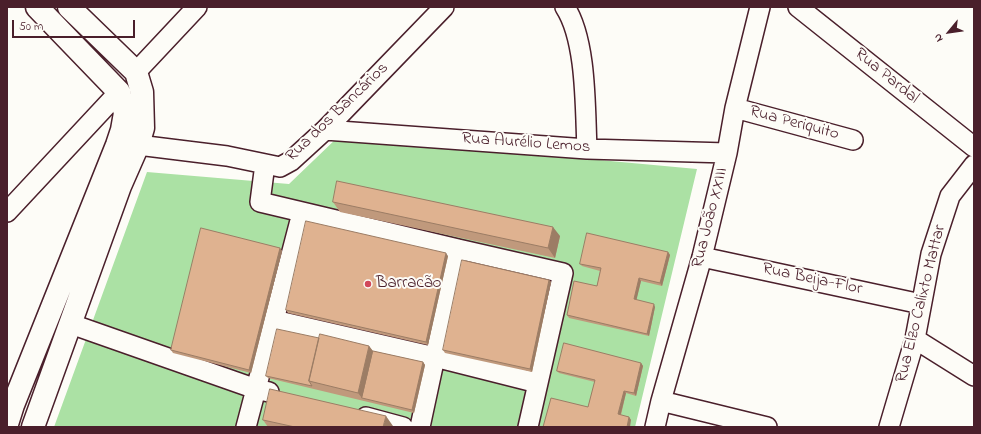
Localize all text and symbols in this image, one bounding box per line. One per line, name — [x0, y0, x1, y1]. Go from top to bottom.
scale bar — [14, 12, 137, 38]
north arrow — [929, 12, 969, 52]
text: 50 m — [19, 18, 43, 36]
text: N — [930, 31, 947, 45]
street label: Rua Pardal — [850, 45, 922, 109]
street label: Rua dos Bancários — [282, 59, 394, 167]
street label: Rua Periquito — [747, 102, 841, 146]
street label: Rua Aurélio Lemos — [461, 129, 591, 159]
street label: Rua João XXIII — [689, 166, 733, 270]
street label: Rua Elzo Calixto Mattar — [892, 223, 952, 385]
street label: Rua Beija-Flor — [760, 259, 864, 301]
place label: Barracão — [376, 274, 441, 294]
marker: Barracão — [363, 279, 373, 289]

